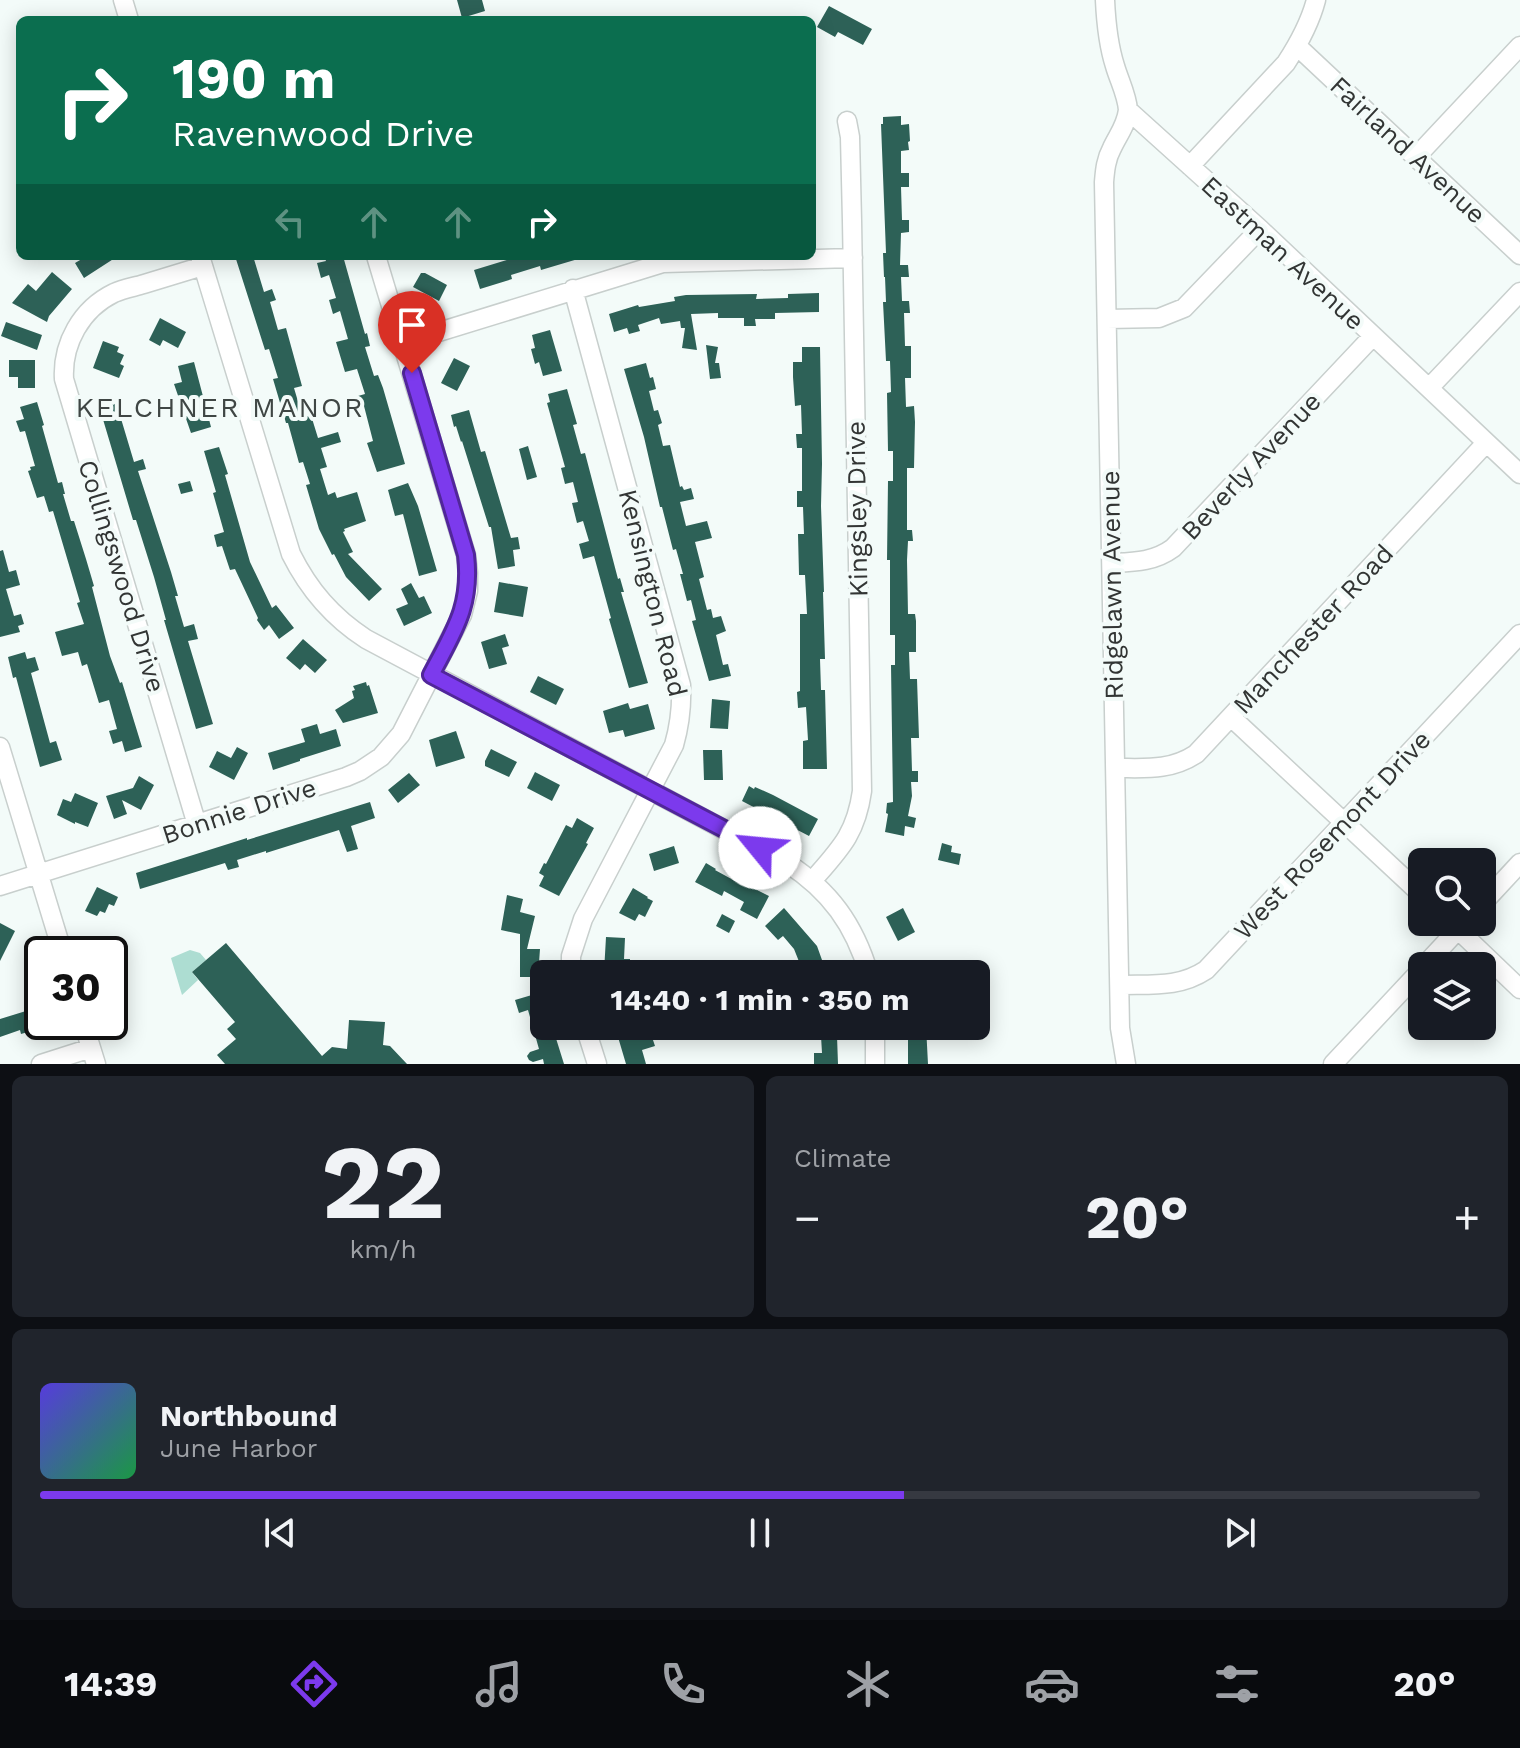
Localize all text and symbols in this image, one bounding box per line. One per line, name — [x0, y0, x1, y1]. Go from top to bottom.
text: 190 m — [172, 46, 335, 112]
icon: right — [40, 48, 144, 152]
street label: Fairland Avenue — [1324, 70, 1492, 230]
text: Ravenwood Drive — [172, 113, 474, 155]
street label: Eastman Avenue — [1196, 170, 1370, 336]
icon: left — [268, 200, 312, 244]
icon: ahead — [352, 200, 396, 244]
icon: ahead — [436, 200, 480, 244]
icon: right — [520, 200, 564, 244]
pin — [378, 291, 446, 373]
icon: arrive — [390, 303, 434, 347]
street label: Beverly Avenue — [1175, 386, 1327, 546]
district label: KELCHNER MANOR — [75, 391, 365, 424]
street label: Kingsley Drive — [840, 421, 874, 597]
street label: Collingswood Drive — [72, 456, 172, 696]
street label: Ridgelawn Avenue — [1095, 470, 1129, 700]
street label: Kensington Road — [613, 486, 693, 700]
street label: Manchester Road — [1227, 538, 1399, 720]
street label: West Rosemont Drive — [1227, 724, 1437, 946]
street label: Bonnie Drive — [158, 772, 320, 850]
position arrow — [718, 806, 802, 890]
map controls — [1408, 848, 1496, 1040]
button: search — [1408, 848, 1496, 936]
speed limit sign: 30 — [24, 936, 128, 1040]
button: layers — [1408, 952, 1496, 1040]
text: 14:40 · 1 min · 350 m — [610, 982, 910, 1017]
text: 22 — [321, 1121, 445, 1243]
text: Climate — [794, 1143, 892, 1173]
text: 20° — [1085, 1182, 1189, 1253]
text: − — [794, 1192, 821, 1244]
text: + — [1453, 1192, 1480, 1244]
text: km/h — [350, 1234, 416, 1264]
text: Northbound — [160, 1398, 337, 1433]
text: June Harbor — [160, 1433, 317, 1463]
icon: previous — [258, 1511, 302, 1555]
icon: pause — [738, 1511, 782, 1555]
icon: next — [1218, 1511, 1262, 1555]
icon: directions — [286, 1656, 342, 1712]
icon: music — [471, 1656, 527, 1712]
icon: phone — [655, 1656, 711, 1712]
icon: climate — [840, 1656, 896, 1712]
icon: car — [1024, 1656, 1080, 1712]
icon: filters — [1209, 1656, 1265, 1712]
text: 14:39 — [64, 1663, 157, 1705]
text: 20° — [1393, 1663, 1456, 1705]

